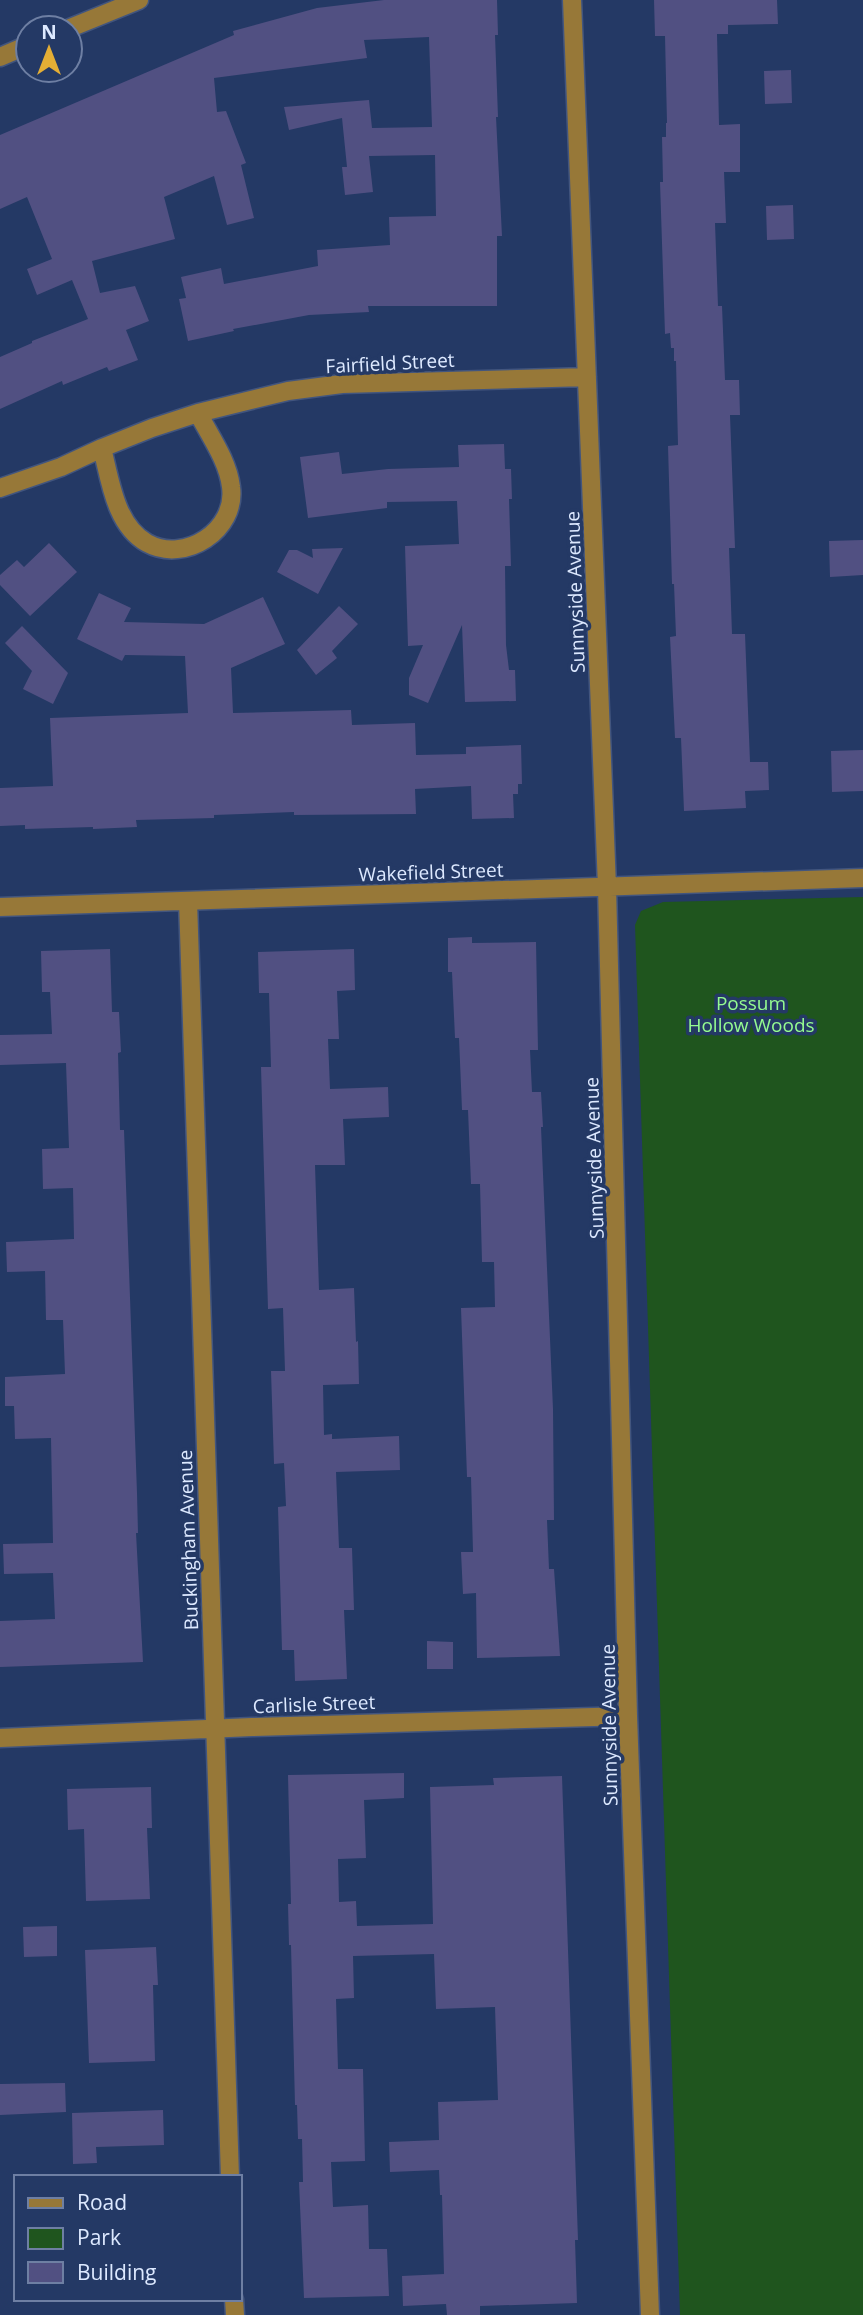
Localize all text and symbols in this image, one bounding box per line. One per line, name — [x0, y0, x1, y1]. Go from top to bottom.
north arrow — [14, 14, 84, 84]
text: N — [41, 19, 57, 45]
street label: Fairfield Street — [325, 347, 455, 379]
street label: Sunnyside Avenue — [559, 511, 591, 673]
street label: Wakefield Street — [358, 856, 504, 888]
park label: Possum Hollow Woods — [687, 990, 815, 1038]
street label: Sunnyside Avenue — [578, 1077, 610, 1239]
street label: Buckingham Avenue — [172, 1449, 204, 1631]
street label: Sunnyside Avenue — [595, 1644, 623, 1806]
street label: Carlisle Street — [252, 1689, 376, 1719]
legend — [14, 2175, 242, 2301]
text: Road — [77, 2188, 127, 2216]
text: Park — [77, 2223, 121, 2251]
text: Building — [77, 2258, 156, 2286]

